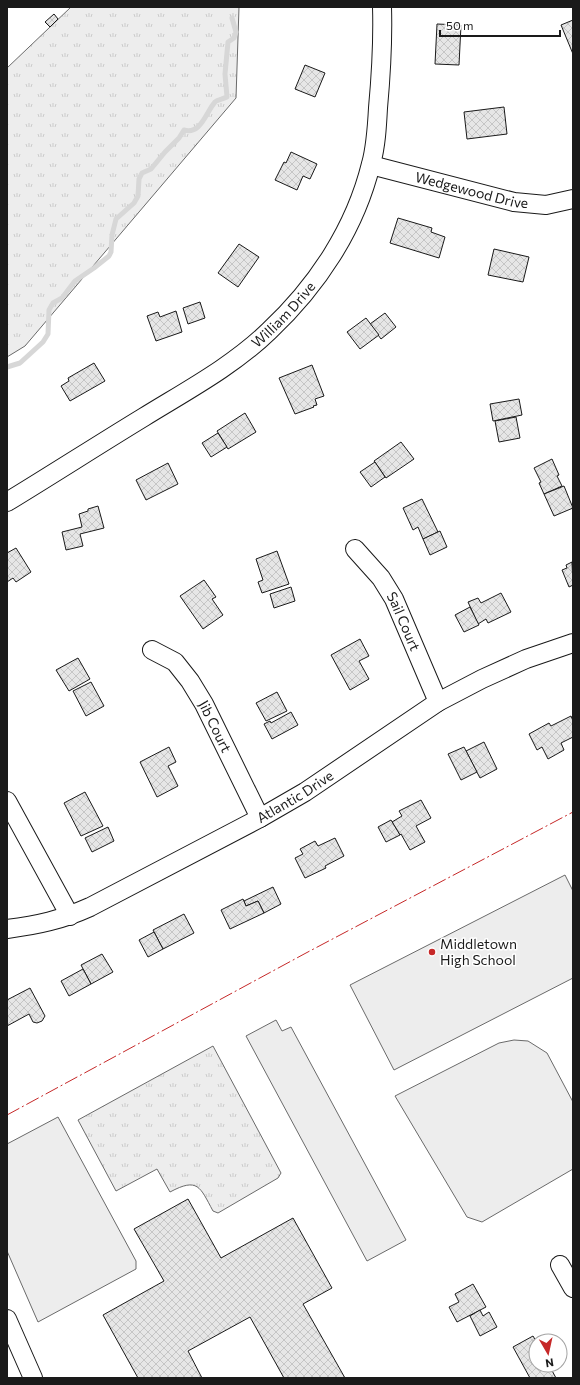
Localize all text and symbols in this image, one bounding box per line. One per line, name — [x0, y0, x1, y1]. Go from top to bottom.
scale bar — [440, 12, 560, 38]
text: 50 m — [446, 18, 474, 32]
street label: Wedgewood Drive — [414, 168, 529, 211]
street label: William Drive — [248, 278, 318, 351]
street label: Sail Court — [384, 588, 424, 654]
street label: Jib Court — [196, 697, 235, 755]
street label: Atlantic Drive — [253, 766, 336, 826]
place label: Middletown High School — [440, 935, 517, 968]
marker: Middletown High School — [427, 947, 437, 957]
north arrow — [528, 1333, 568, 1373]
text: N — [545, 1356, 555, 1370]

